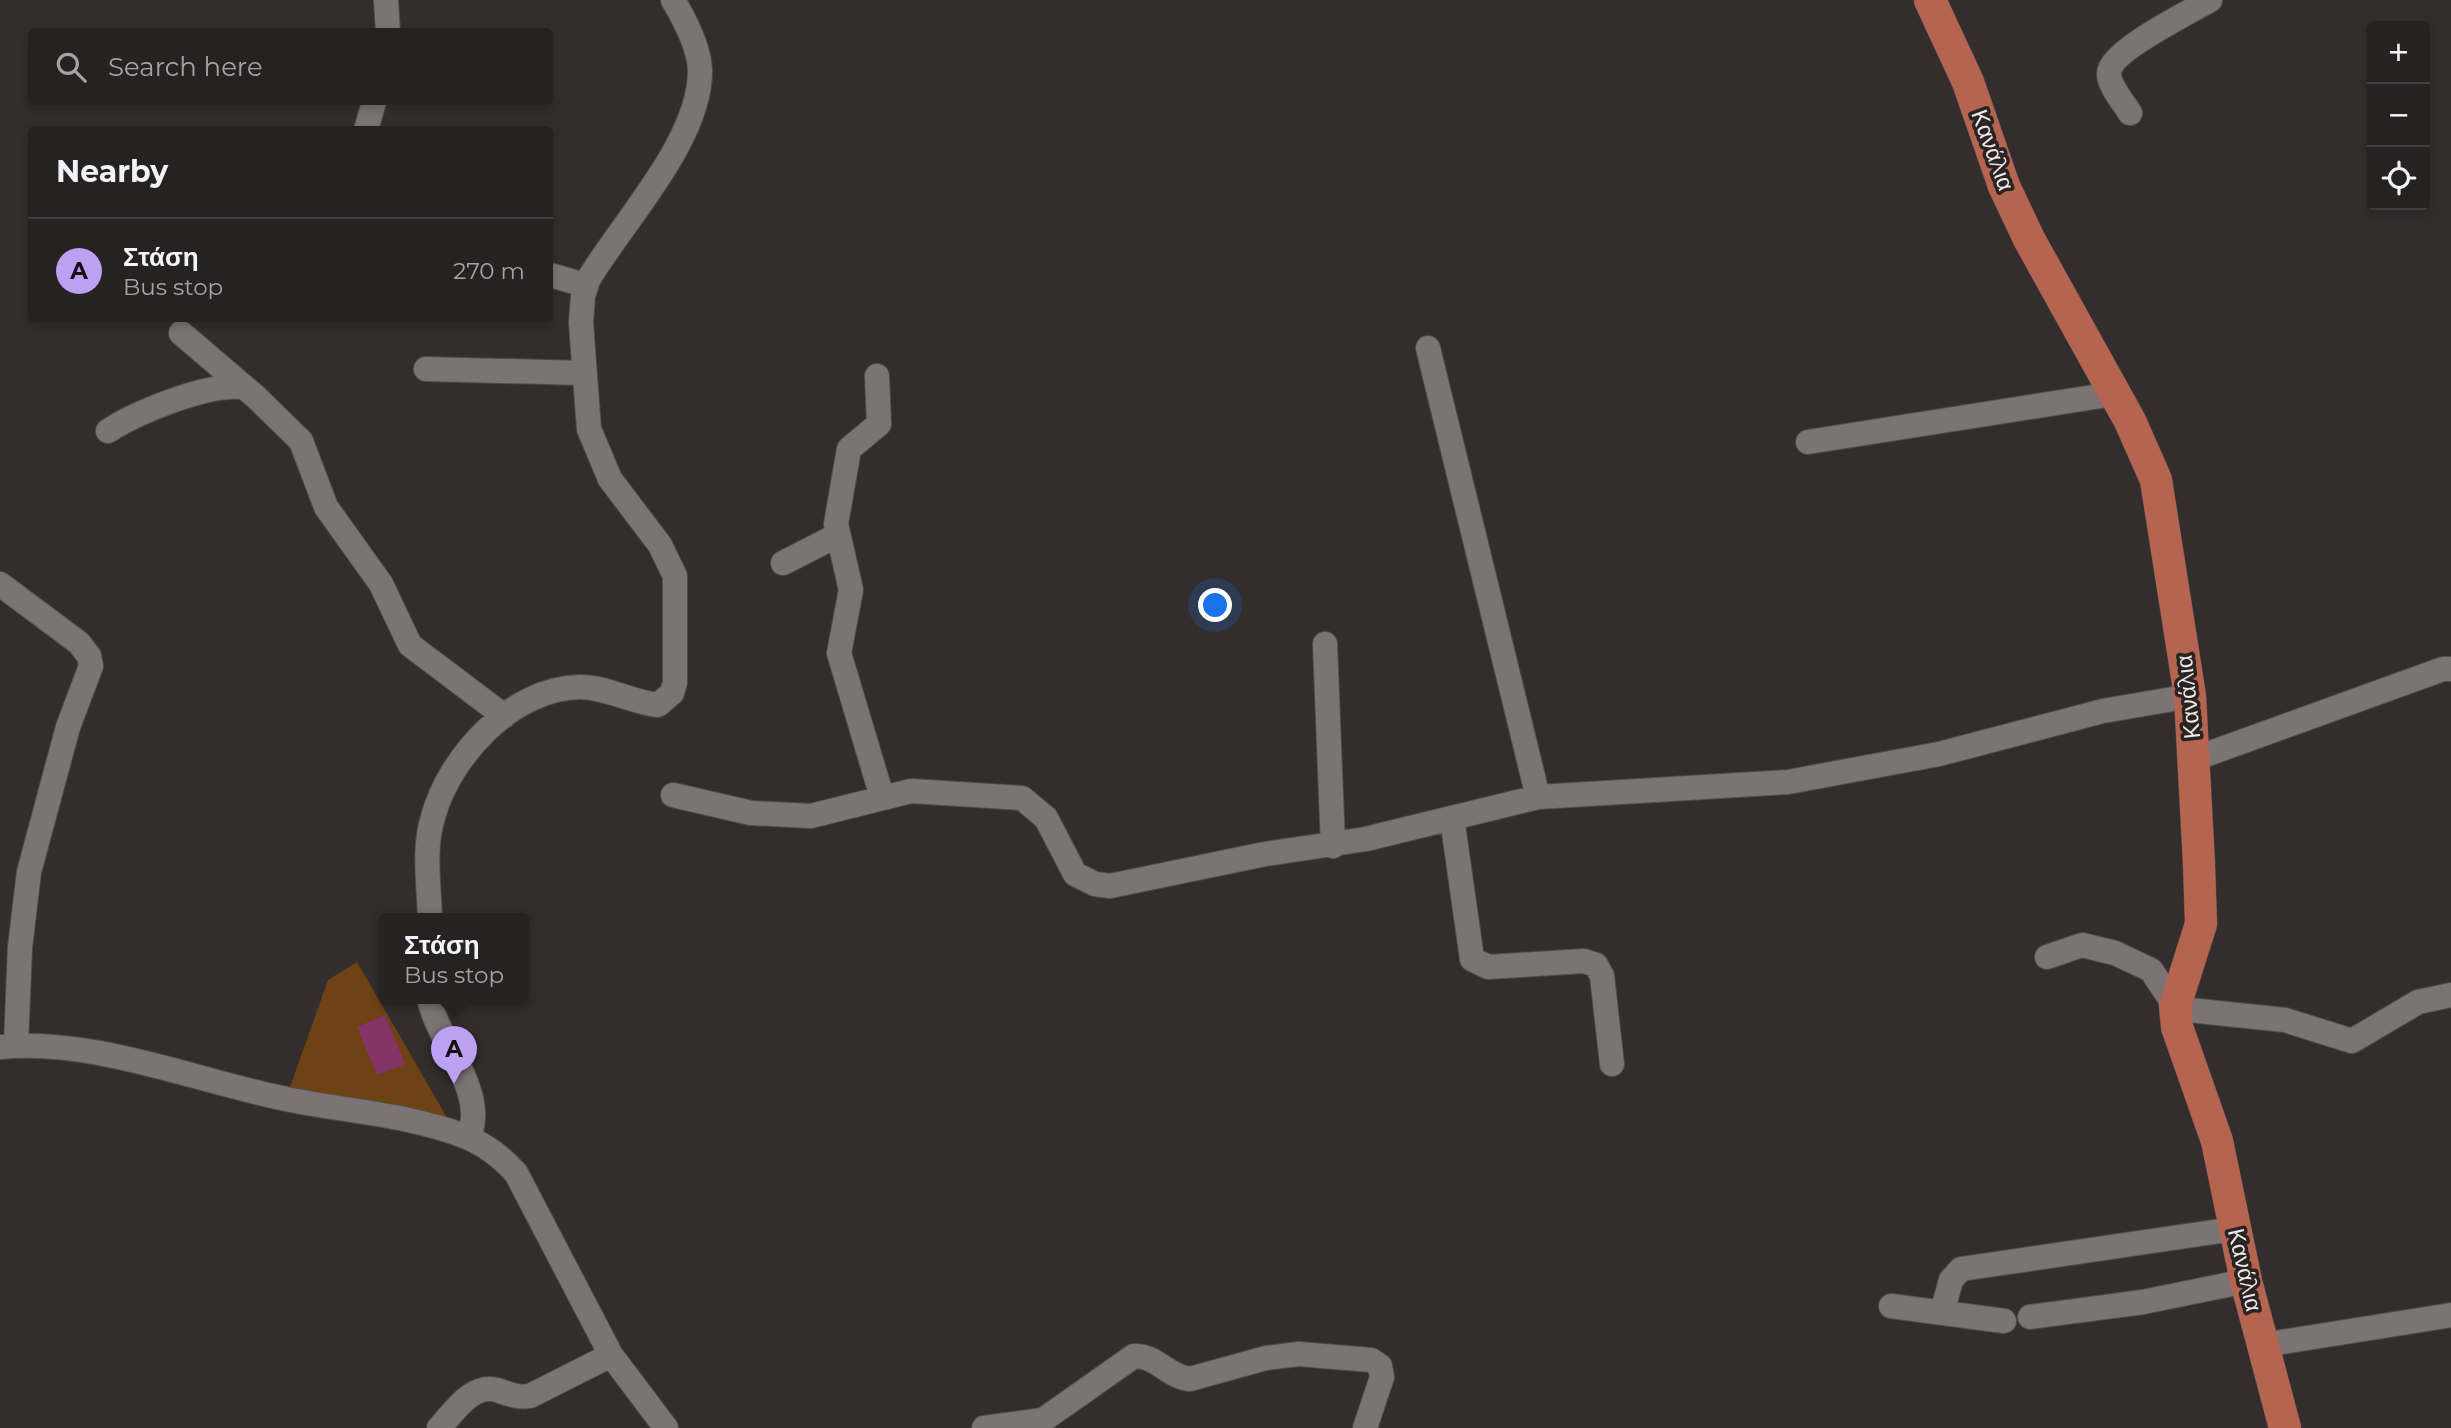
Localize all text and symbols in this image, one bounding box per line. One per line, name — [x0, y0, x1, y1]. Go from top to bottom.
map controls — [2367, 21, 2430, 210]
button: + — [2367, 21, 2430, 84]
search box — [28, 28, 553, 105]
icon: search — [52, 48, 90, 86]
text: Search here — [108, 51, 263, 83]
button: − — [2367, 84, 2430, 147]
street label: Κανάλια — [1965, 106, 2021, 194]
button: locate — [2367, 147, 2430, 210]
text: Nearby — [56, 153, 168, 190]
text: Στάση — [123, 241, 199, 273]
text: A — [70, 257, 88, 285]
text: 270 m — [453, 257, 525, 285]
text: Bus stop — [123, 273, 223, 301]
your location — [1198, 588, 1232, 622]
street label: Κανάλια — [2170, 654, 2206, 740]
popup — [379, 913, 529, 1004]
text: Στάση — [404, 929, 480, 961]
text: Bus stop — [404, 961, 504, 989]
pin: A — [431, 1026, 477, 1084]
street label: Κανάλια — [2222, 1226, 2268, 1314]

